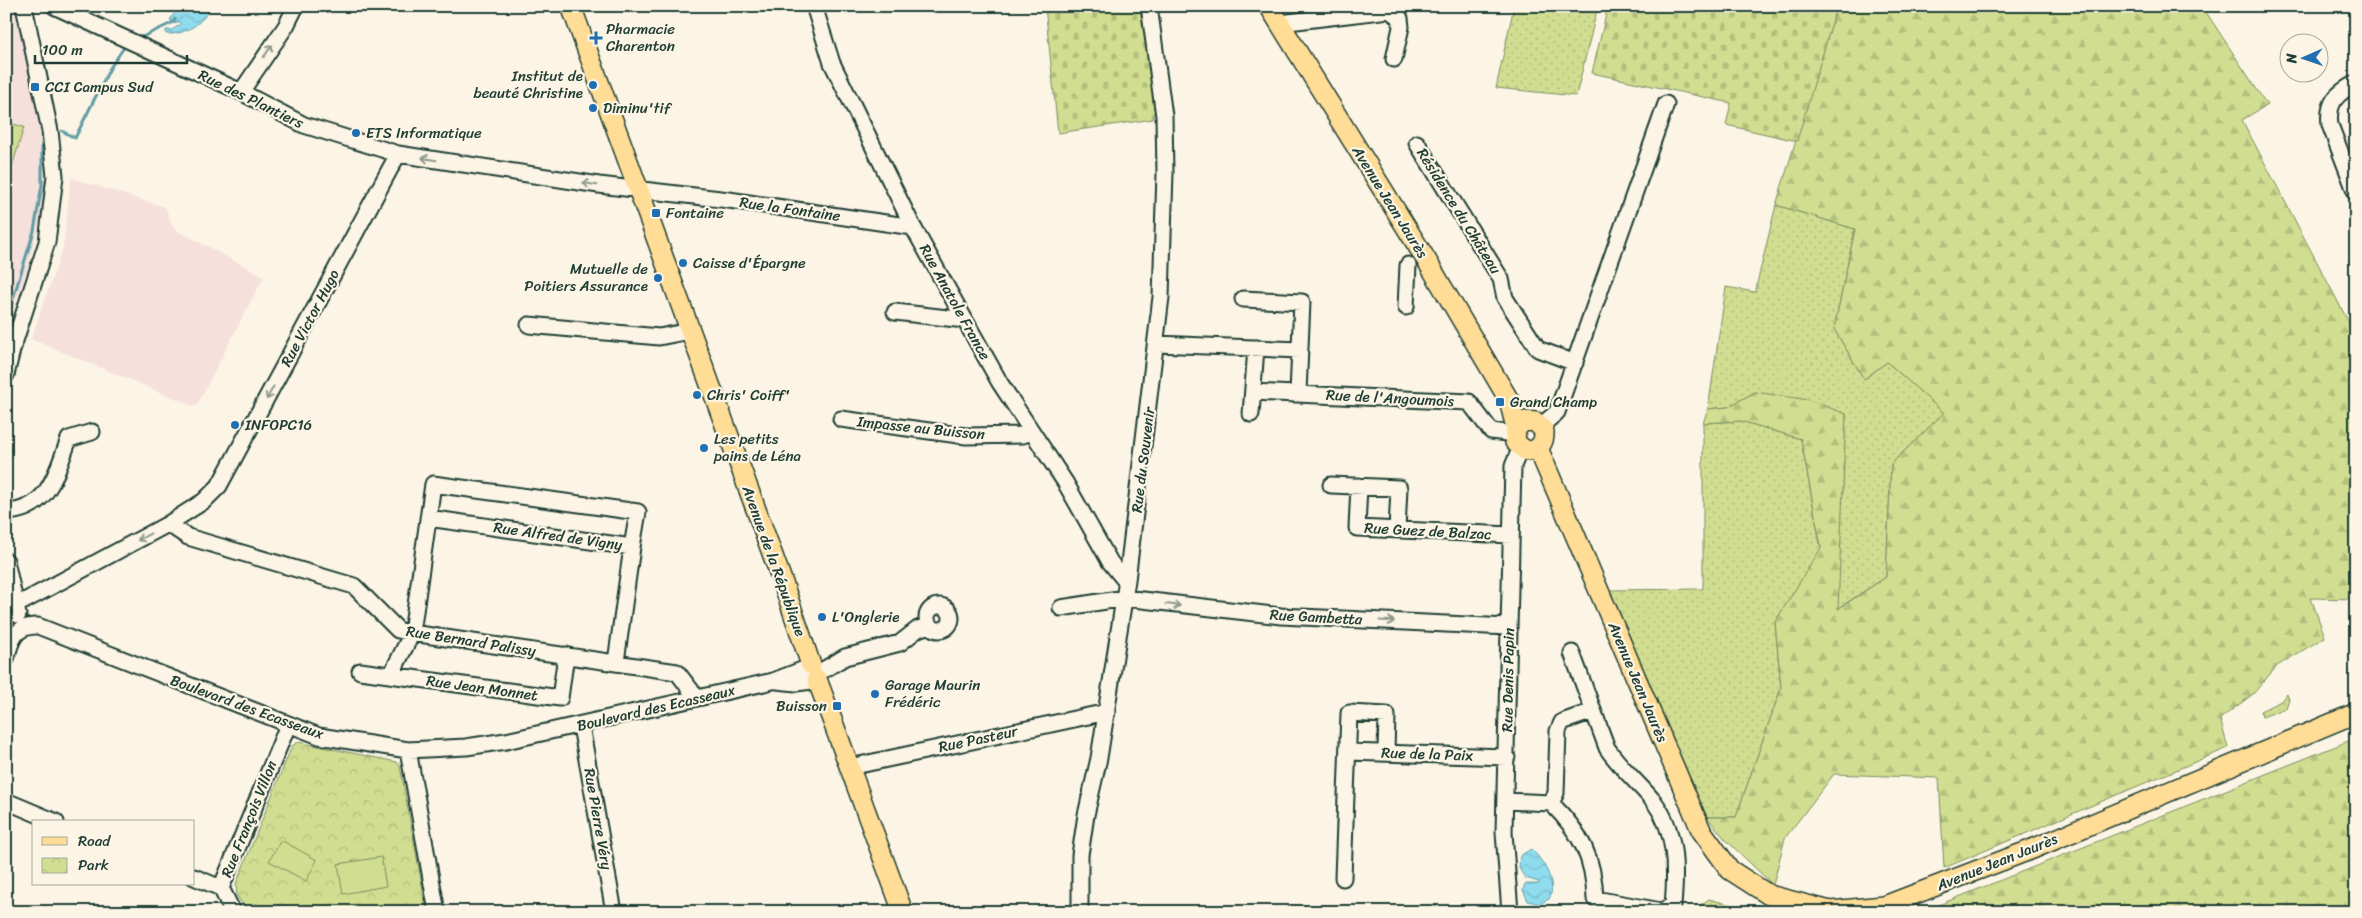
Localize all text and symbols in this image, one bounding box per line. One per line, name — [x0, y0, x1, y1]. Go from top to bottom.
place label: Pharmacie Charenton — [606, 16, 675, 59]
scale bar — [35, 32, 188, 64]
marker: Pharmacie Charenton — [590, 32, 602, 44]
north arrow — [2280, 32, 2330, 82]
text: 100 m — [42, 37, 83, 63]
one-way arrow — [263, 44, 273, 58]
text: N — [2279, 53, 2304, 65]
street label: Rue des Plantiers — [194, 62, 308, 136]
place label: Institut de beauté Christine — [473, 63, 583, 106]
place label: CCI Campus Sud — [45, 74, 154, 100]
marker: Institut de beauté Christine — [587, 79, 599, 91]
marker: CCI Campus Sud — [29, 81, 41, 93]
place label: Diminu'tif — [603, 95, 673, 121]
marker: Diminu'tif — [587, 102, 599, 114]
place label: ETS Informatique — [366, 120, 482, 146]
marker: ETS Informatique — [350, 127, 362, 139]
street label: Avenue Jean Jaurès — [1344, 140, 1436, 264]
street label: Résidence du Château — [1410, 143, 1508, 279]
one-way arrow — [421, 153, 437, 163]
one-way arrow — [582, 178, 598, 188]
street label: Rue la Fontaine — [738, 189, 843, 229]
place label: Fontaine — [666, 200, 724, 226]
marker: Fontaine — [650, 207, 662, 219]
street label: Rue Anatole France — [912, 239, 998, 365]
place label: Caisse d'Épargne — [693, 250, 806, 276]
place label: Mutuelle de Poitiers Assurance — [524, 256, 648, 299]
marker: Caisse d'Épargne — [677, 257, 689, 269]
street label: Rue Victor Hugo — [273, 264, 347, 371]
marker: Mutuelle de Poitiers Assurance — [652, 272, 664, 284]
place label: Chris' Coiff' — [707, 382, 790, 408]
street label: Rue de l'Angoumois — [1325, 382, 1456, 414]
one-way arrow — [265, 385, 274, 400]
marker: Chris' Coiff' — [691, 389, 703, 401]
place label: Grand Champ — [1510, 389, 1597, 415]
marker: Grand Champ — [1494, 396, 1506, 408]
street label: Rue du Souvenir — [1124, 405, 1162, 514]
street label: Impasse au Buisson — [855, 408, 986, 448]
place label: INFOPC16 — [244, 412, 312, 438]
marker: INFOPC16 — [229, 419, 241, 431]
place label: Les petits pains de Léna — [713, 426, 801, 469]
marker: Les petits pains de Léna — [698, 442, 710, 454]
street label: Avenue de la République — [734, 481, 813, 640]
street label: Rue Alfred de Vigny — [492, 514, 624, 558]
street label: Rue Guez de Balzac — [1364, 515, 1492, 547]
one-way arrow — [137, 533, 152, 542]
one-way arrow — [1165, 600, 1181, 610]
street label: Rue Gambetta — [1269, 602, 1363, 632]
place label: L'Onglerie — [832, 604, 899, 630]
marker: L'Onglerie — [816, 611, 828, 623]
one-way arrow — [1378, 616, 1395, 626]
street label: Avenue Jean Jaurès — [1601, 617, 1675, 747]
street label: Rue Bernard Palissy — [404, 618, 538, 664]
street label: Rue Denis Papin — [1494, 628, 1522, 732]
street label: Boulevard des Ecasseaux — [166, 667, 328, 747]
street label: Rue Jean Monnet — [425, 667, 540, 709]
place label: Garage Maurin Frédéric — [885, 672, 980, 715]
street label: Boulevard des Ecasseaux — [574, 677, 738, 739]
marker: Garage Maurin Frédéric — [869, 688, 881, 700]
place label: Buisson — [776, 693, 827, 719]
marker: Buisson — [831, 700, 843, 712]
street label: Rue Pasteur — [936, 718, 1021, 760]
street label: Rue de la Paix — [1381, 739, 1474, 769]
street label: Rue François Villon — [214, 756, 284, 882]
street label: Rue Pierre Véry — [576, 766, 620, 872]
legend — [32, 820, 195, 886]
street label: Avenue Jean Jaurès — [1932, 826, 2062, 899]
text: Road — [78, 828, 111, 854]
text: Park — [78, 852, 109, 878]

